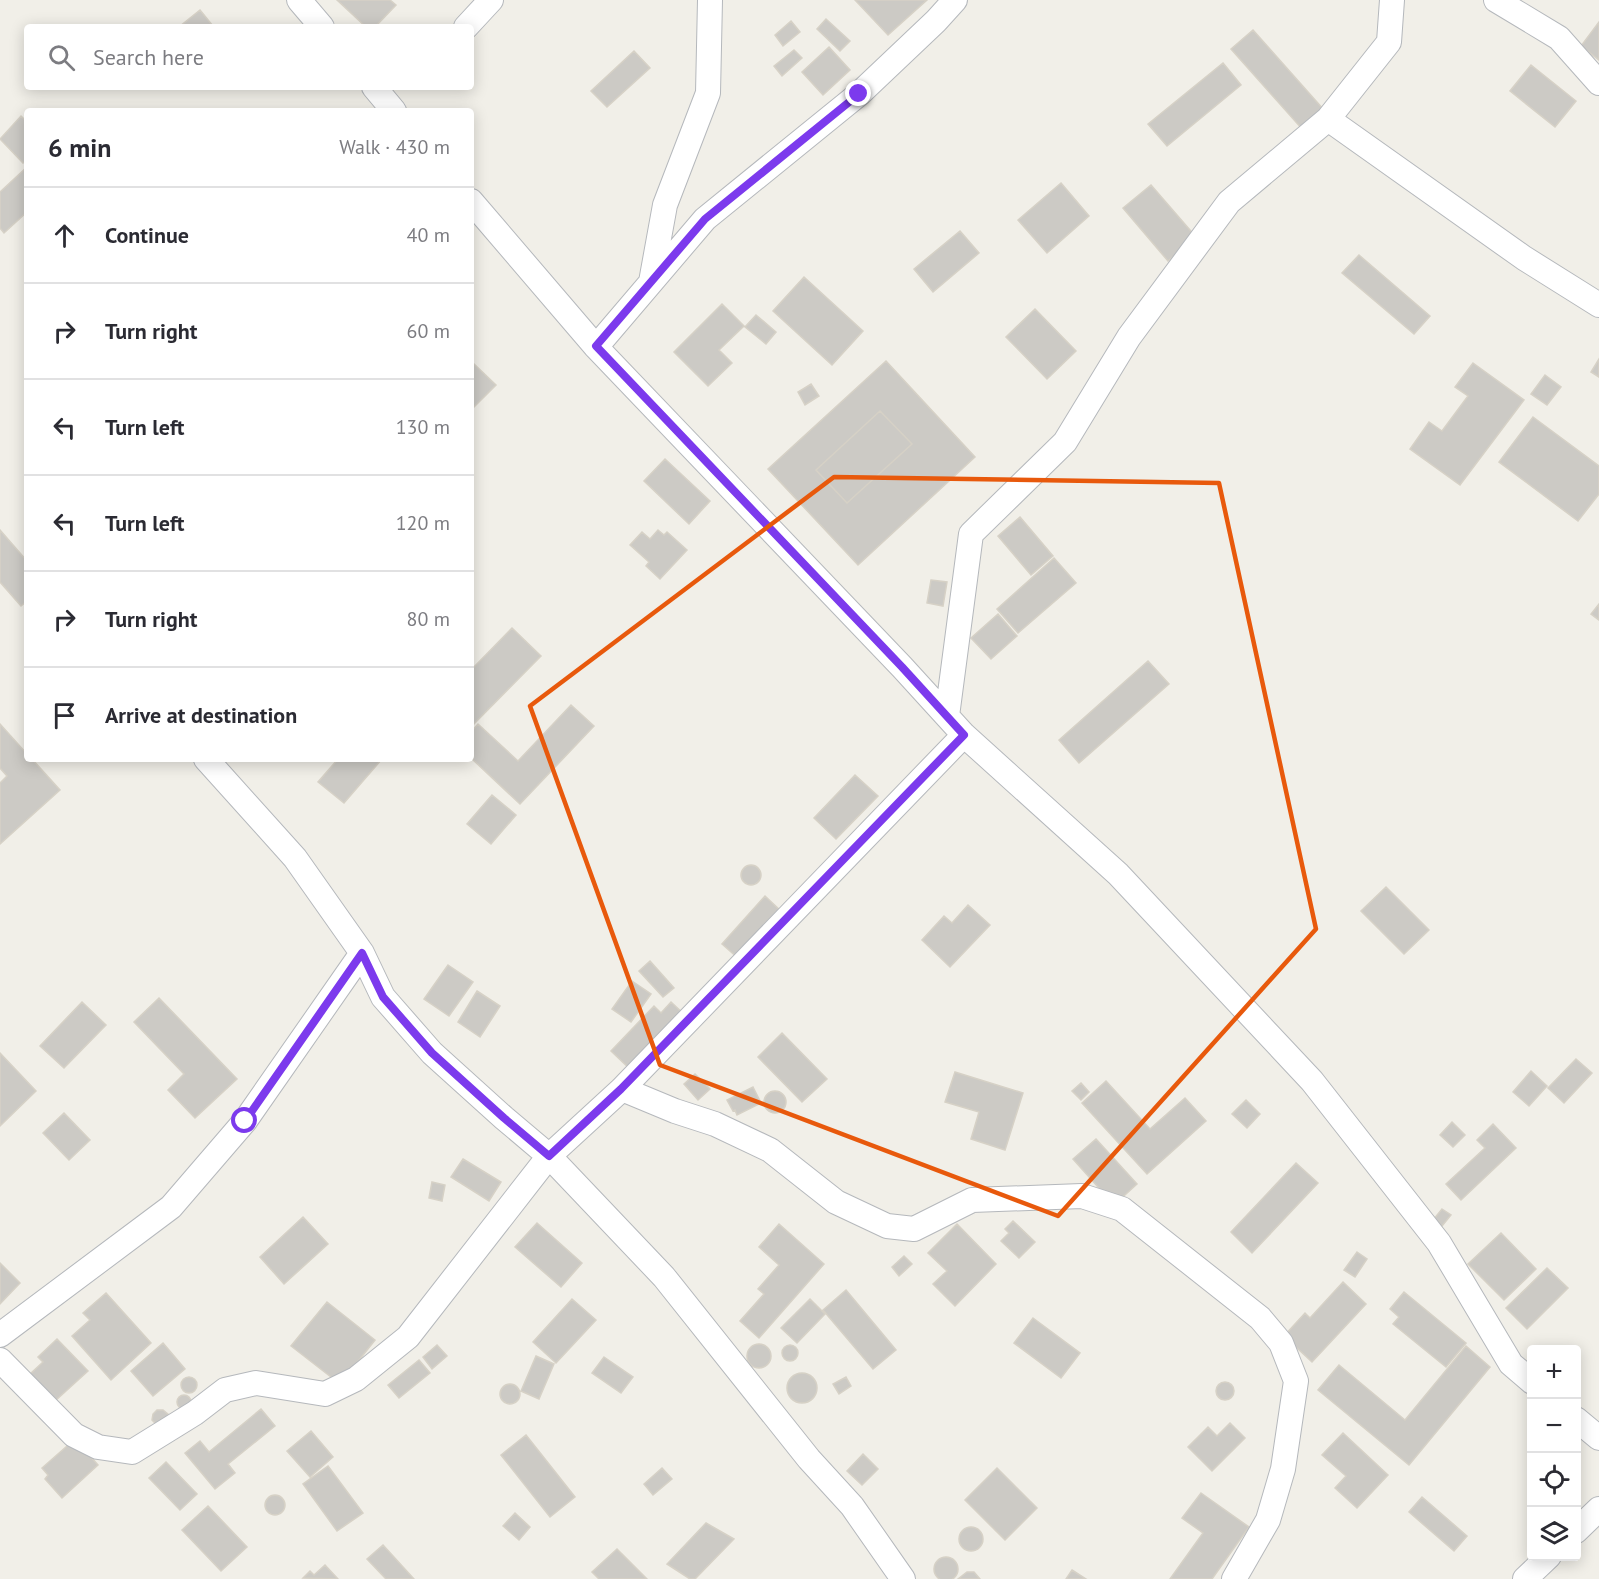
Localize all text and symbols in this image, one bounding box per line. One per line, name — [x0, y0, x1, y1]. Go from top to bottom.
search box — [24, 24, 474, 90]
icon: search — [45, 41, 78, 74]
text: Search here — [93, 43, 204, 71]
route end — [845, 80, 871, 106]
text: 6 min — [48, 131, 111, 164]
text: Walk · 430 m — [339, 134, 450, 160]
icon: ahead — [48, 219, 81, 252]
text: Continue — [105, 221, 189, 249]
text: 40 m — [407, 222, 450, 248]
icon: right — [48, 315, 81, 348]
text: Turn right — [105, 317, 197, 345]
text: 60 m — [407, 318, 450, 344]
icon: left — [48, 411, 81, 444]
text: Turn left — [105, 413, 185, 441]
text: 130 m — [396, 414, 450, 440]
icon: left — [48, 507, 81, 540]
text: Turn left — [105, 509, 185, 537]
text: 120 m — [396, 510, 450, 536]
icon: right — [48, 603, 81, 636]
text: Turn right — [105, 605, 197, 633]
text: 80 m — [407, 606, 450, 632]
icon: arrive — [48, 699, 81, 732]
text: Arrive at destination — [105, 701, 297, 729]
route start — [231, 1107, 257, 1133]
map controls — [1527, 1345, 1581, 1561]
button: + — [1527, 1345, 1581, 1399]
button: − — [1527, 1399, 1581, 1453]
button: locate — [1527, 1453, 1581, 1507]
button: layers — [1527, 1507, 1581, 1561]

